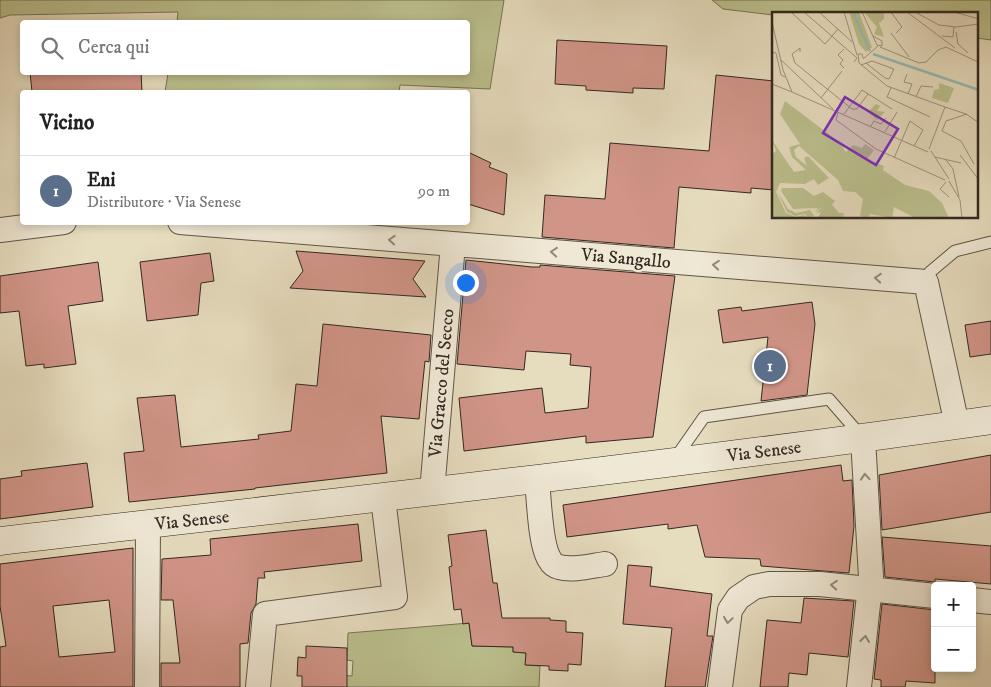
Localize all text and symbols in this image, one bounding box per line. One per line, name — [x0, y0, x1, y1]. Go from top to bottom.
inset map — [772, 12, 978, 219]
search box — [20, 20, 470, 75]
icon: search — [38, 34, 66, 62]
text: Cerca qui — [78, 36, 149, 59]
text: Vicino — [40, 110, 94, 136]
text: Eni — [87, 169, 115, 192]
text: 1 — [53, 181, 59, 201]
text: 90 m — [418, 181, 450, 201]
text: Distributore · Via Senese — [87, 192, 241, 212]
one-way arrow — [387, 234, 395, 245]
street label: Via Sangallo — [579, 244, 672, 274]
one-way arrow — [549, 247, 557, 258]
one-way arrow — [711, 260, 719, 271]
your location — [453, 270, 479, 296]
one-way arrow — [873, 273, 881, 284]
street label: Via Gracco del Secco — [424, 308, 459, 459]
pin: 1 — [754, 347, 786, 385]
street label: Via Senese — [725, 437, 802, 468]
one-way arrow — [860, 472, 871, 480]
street label: Via Senese — [153, 506, 230, 536]
one-way arrow — [830, 580, 838, 591]
map controls — [931, 582, 976, 672]
button: + — [931, 582, 976, 627]
one-way arrow — [723, 616, 734, 624]
button: − — [931, 627, 976, 672]
one-way arrow — [859, 634, 870, 642]

